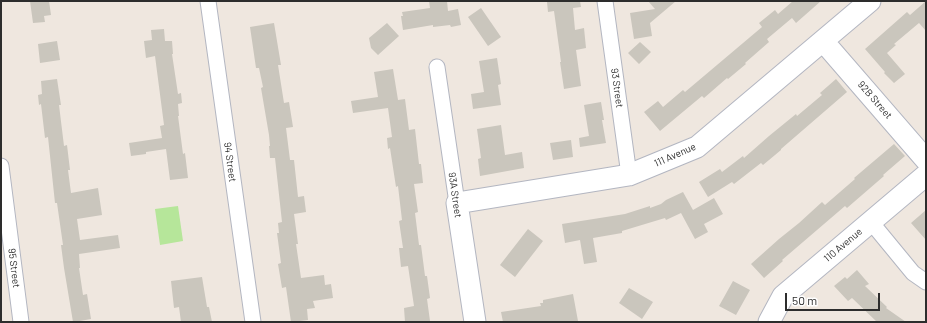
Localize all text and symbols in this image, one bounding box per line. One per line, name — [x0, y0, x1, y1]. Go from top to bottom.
street label: 93 Street — [608, 68, 626, 108]
street label: 92B Street — [855, 79, 895, 121]
street label: 94 Street — [221, 141, 239, 183]
street label: 111 Avenue — [652, 141, 698, 169]
street label: 93A Street — [446, 172, 464, 218]
street label: 110 Avenue — [821, 225, 865, 265]
street label: 95 Street — [6, 248, 22, 288]
scale bar — [787, 285, 882, 311]
text: 50 m — [792, 293, 817, 307]

